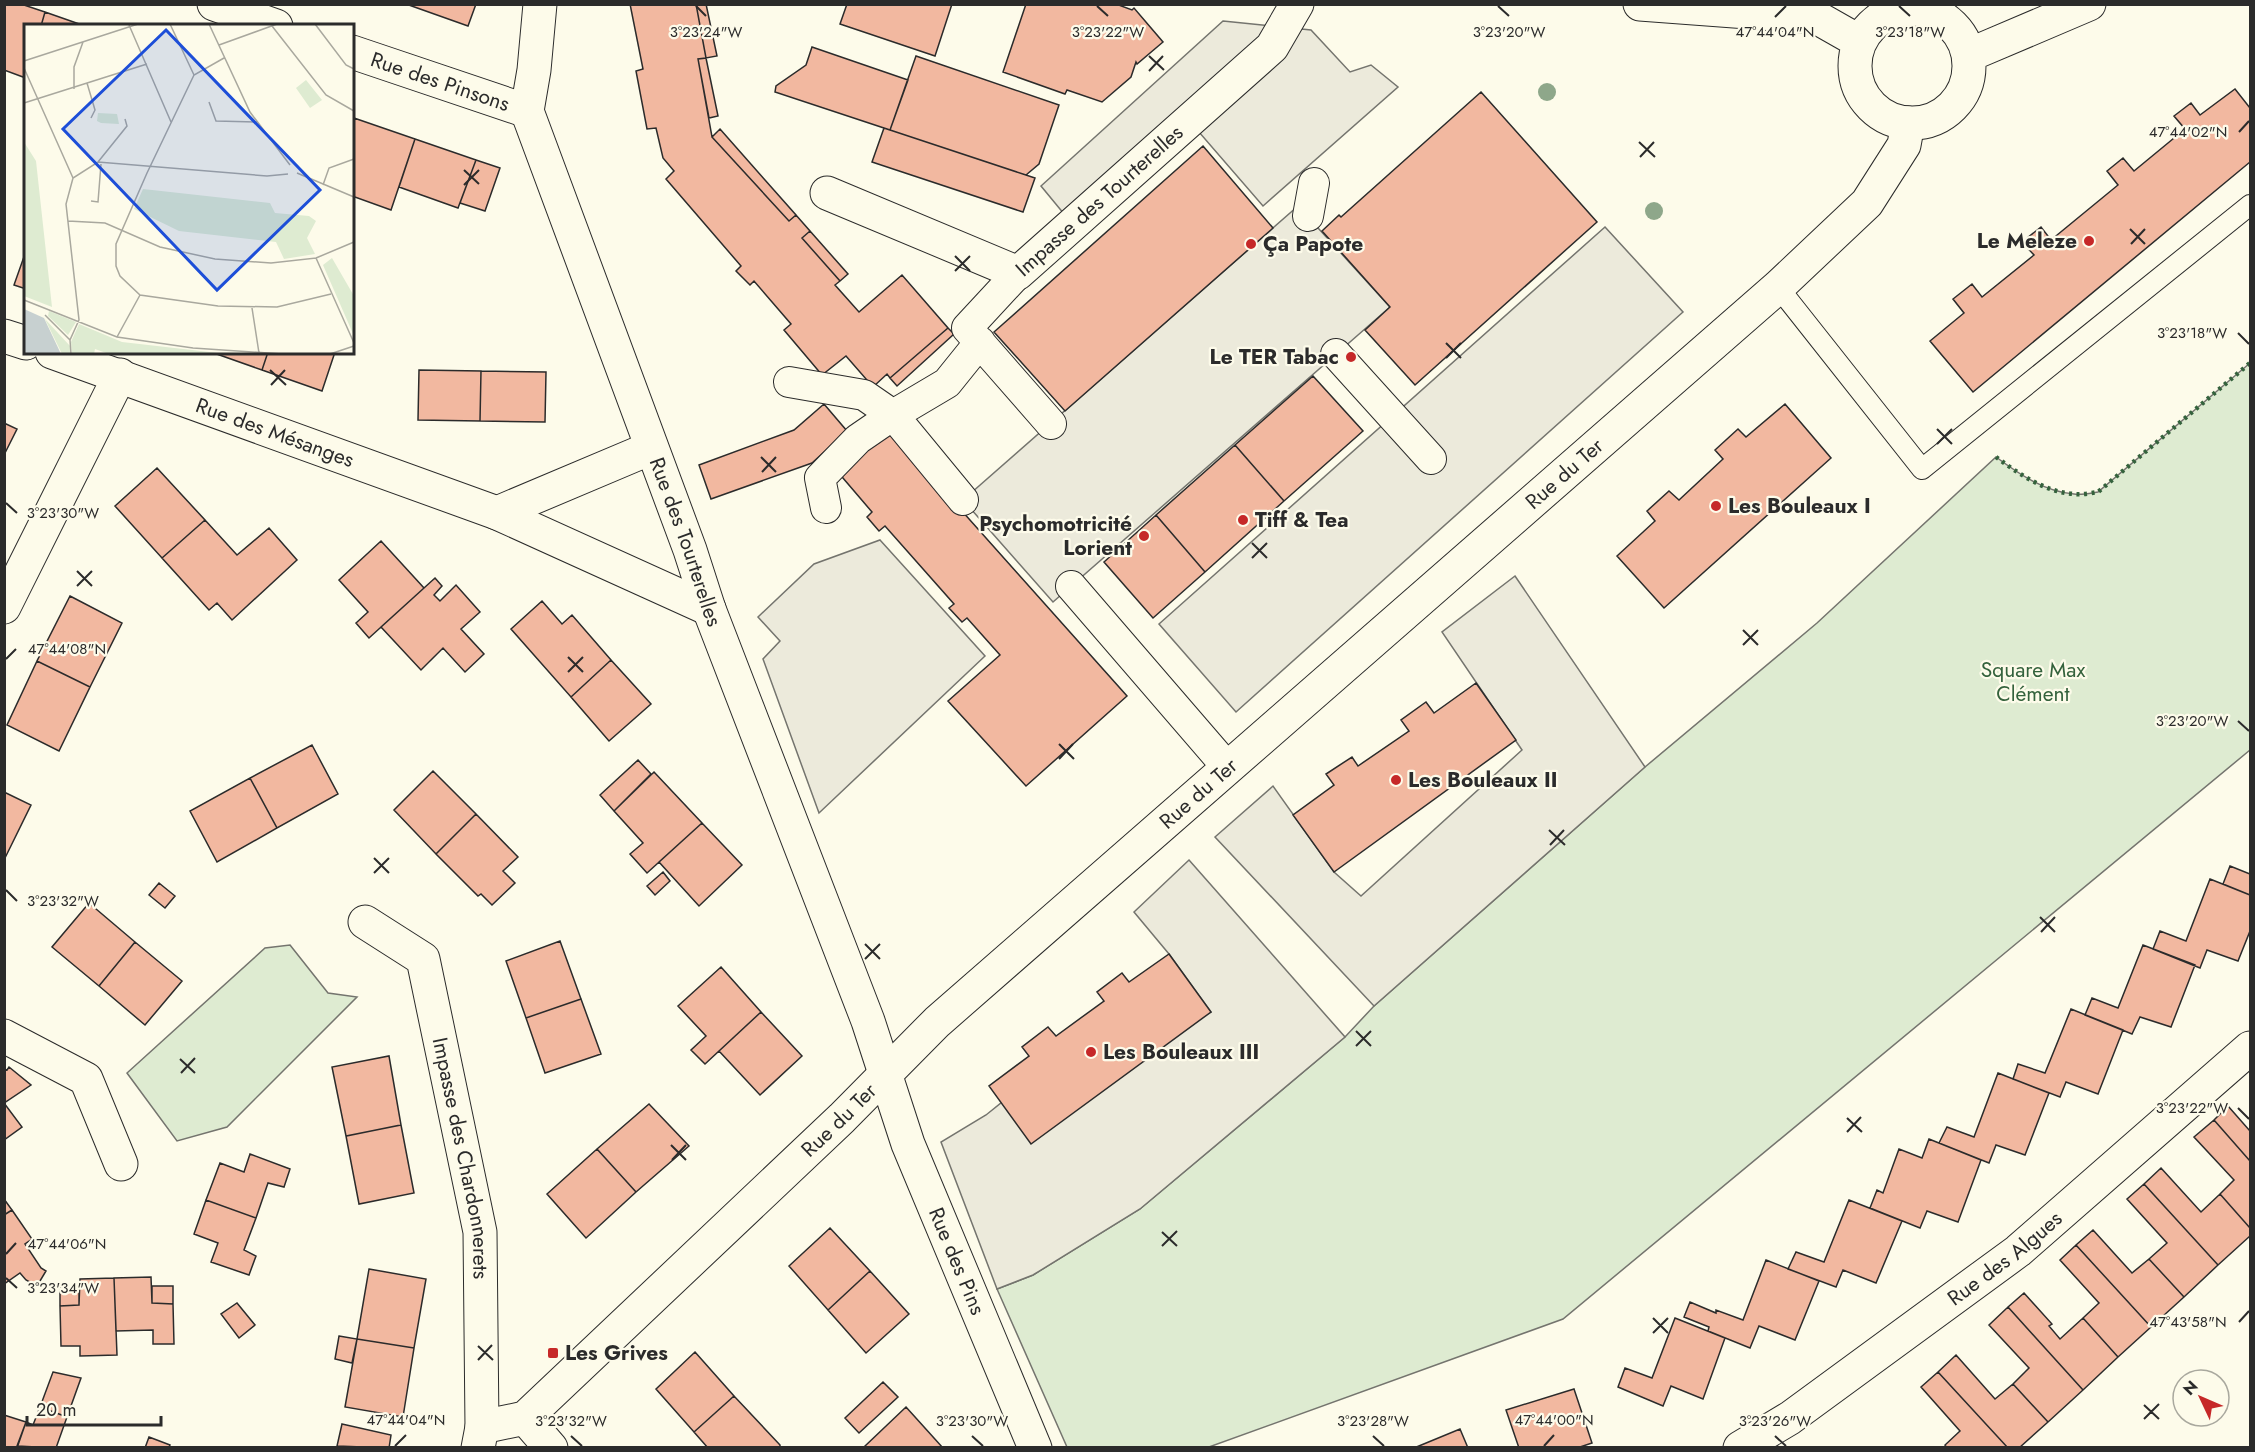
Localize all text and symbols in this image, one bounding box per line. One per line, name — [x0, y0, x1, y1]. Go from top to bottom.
text: 3°23'24"W — [670, 21, 742, 43]
text: 3°23'22"W — [1072, 21, 1144, 43]
text: 3°23'20"W — [1473, 21, 1546, 43]
text: 47°44'04"N — [1736, 21, 1814, 43]
text: 3°23'18"W — [1875, 21, 1945, 43]
inset map — [24, 24, 354, 354]
street label: Rue des Pinsons — [367, 44, 514, 119]
street label: Impasse des Tourterelles — [1009, 118, 1190, 283]
text: 47°44'02"N — [2149, 121, 2227, 143]
place label: Le Meleze — [1977, 226, 2077, 256]
place label: Ça Papote — [1263, 229, 1363, 259]
marker: Le Meleze — [2082, 234, 2096, 248]
marker: Ça Papote — [1244, 237, 1258, 251]
text: 3°23'18"W — [2157, 322, 2227, 344]
place label: Le TER Tabac — [1210, 342, 1339, 372]
marker: Le TER Tabac — [1344, 350, 1358, 364]
street label: Rue des Mésanges — [192, 390, 358, 475]
street label: Rue du Ter — [1519, 431, 1611, 516]
street label: Rue des Tourterelles — [642, 453, 729, 631]
place label: Les Bouleaux I — [1728, 491, 1871, 521]
marker: Les Bouleaux I — [1709, 499, 1723, 513]
text: 3°23'30"W — [27, 502, 99, 524]
place label: Tiff & Tea — [1255, 505, 1348, 535]
place label: Psychomotricité Lorient — [979, 509, 1132, 563]
marker: Tiff & Tea — [1236, 513, 1250, 527]
marker: Psychomotricité Lorient — [1137, 529, 1151, 543]
text: 47°44'08"N — [28, 638, 106, 660]
park label: Square Max Clément — [1981, 655, 2085, 709]
text: 3°23'20"W — [2156, 710, 2229, 732]
street label: Rue du Ter — [1153, 750, 1245, 836]
place label: Les Bouleaux II — [1408, 765, 1557, 795]
marker: Les Bouleaux II — [1389, 773, 1403, 787]
text: 3°23'32"W — [27, 890, 99, 912]
street label: Impasse des Chardonnerets — [425, 1035, 496, 1279]
place label: Les Bouleaux III — [1103, 1037, 1259, 1067]
marker: Les Bouleaux III — [1084, 1045, 1098, 1059]
street label: Rue du Ter — [794, 1076, 884, 1164]
text: 3°23'22"W — [2156, 1097, 2228, 1119]
street label: Rue des Pins — [921, 1203, 993, 1319]
street label: Rue des Algues — [1941, 1204, 2069, 1313]
text: 47°44'06"N — [28, 1233, 106, 1255]
text: 3°23'34"W — [27, 1277, 99, 1299]
text: 47°43'58"N — [2149, 1311, 2227, 1333]
place label: Les Grives — [565, 1338, 668, 1368]
marker: Les Grives — [546, 1346, 560, 1360]
north arrow — [2171, 1368, 2231, 1428]
text: N — [2178, 1375, 2203, 1400]
scale bar — [27, 1389, 160, 1427]
text: 20 m — [36, 1397, 76, 1423]
text: 47°44'04"N — [367, 1409, 445, 1431]
text: 47°44'00"N — [1514, 1409, 1594, 1431]
text: 3°23'32"W — [535, 1410, 607, 1432]
text: 3°23'30"W — [936, 1410, 1008, 1432]
text: 3°23'28"W — [1337, 1410, 1409, 1432]
text: 3°23'26"W — [1739, 1410, 1811, 1432]

